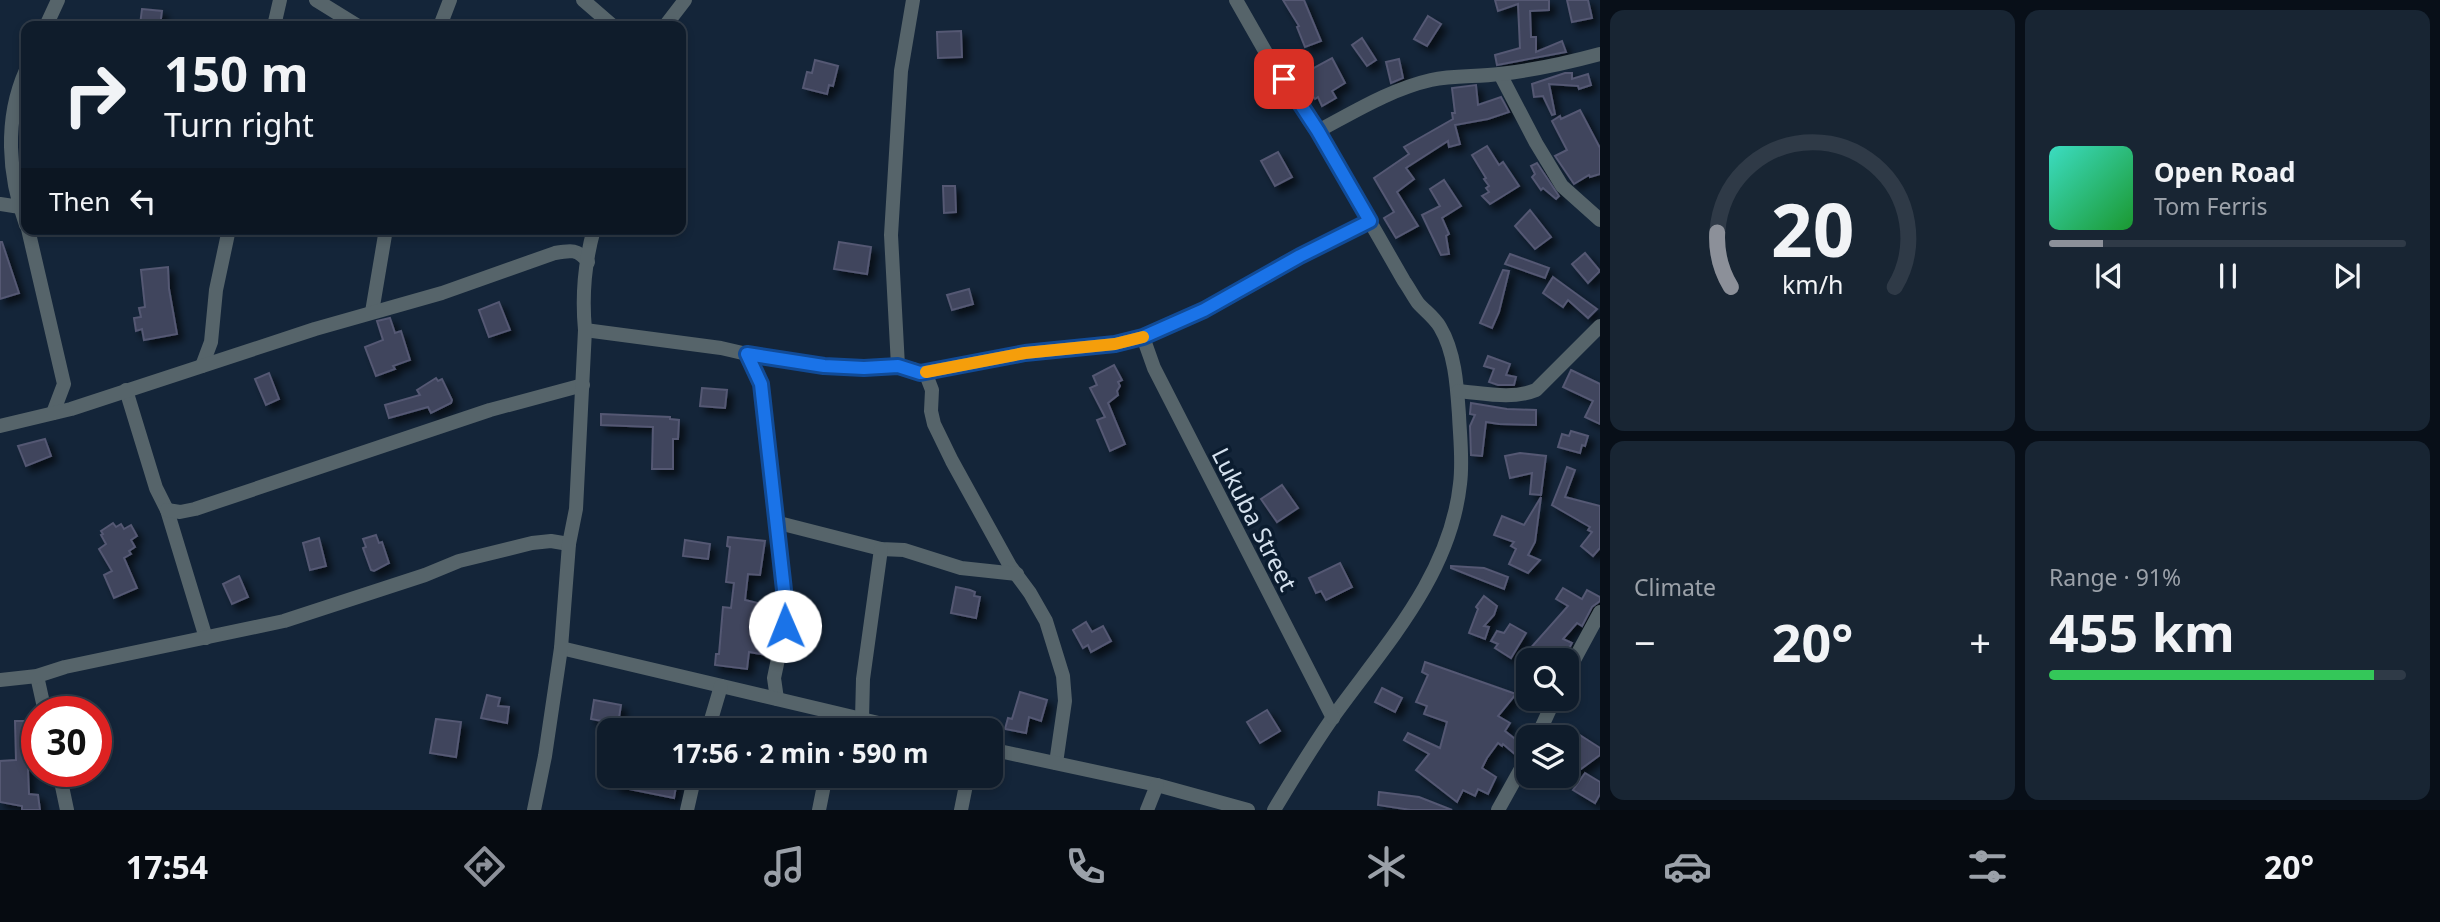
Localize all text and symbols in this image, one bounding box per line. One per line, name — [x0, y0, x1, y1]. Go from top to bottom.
text: 150 m — [164, 40, 309, 106]
icon: right — [49, 49, 140, 140]
pin — [1254, 49, 1314, 109]
icon: arrive — [1265, 60, 1303, 98]
text: Turn right — [164, 103, 314, 146]
text: Open Road — [2154, 154, 2296, 190]
text: 20 — [1771, 179, 1854, 278]
icon: left — [124, 182, 162, 220]
text: Then — [49, 183, 110, 219]
text: Tom Ferris — [2154, 190, 2267, 222]
icon: previous — [2090, 257, 2128, 295]
icon: pause — [2209, 257, 2247, 295]
icon: next — [2328, 257, 2366, 295]
text: km/h — [1782, 267, 1843, 301]
street label: Lukuba Street — [1205, 442, 1305, 597]
text: Range · 91% — [2049, 561, 2181, 593]
text: Climate — [1634, 571, 1716, 603]
position arrow — [748, 589, 822, 663]
text: 455 km — [2049, 596, 2235, 667]
text: 20° — [1772, 606, 1853, 677]
text: − — [1634, 616, 1656, 668]
text: + — [1969, 616, 1991, 668]
map controls — [1516, 648, 1579, 788]
button: search — [1516, 648, 1579, 711]
speed limit sign: 30 — [21, 696, 112, 787]
button: layers — [1516, 725, 1579, 788]
text: 17:56 · 2 min · 590 m — [672, 735, 928, 771]
icon: directions — [460, 842, 509, 891]
icon: music — [760, 842, 809, 891]
icon: phone — [1061, 842, 1110, 891]
icon: climate — [1362, 842, 1411, 891]
icon: car — [1663, 842, 1712, 891]
icon: filters — [1963, 842, 2012, 891]
text: 17:54 — [126, 845, 208, 888]
text: 20° — [2264, 845, 2314, 888]

